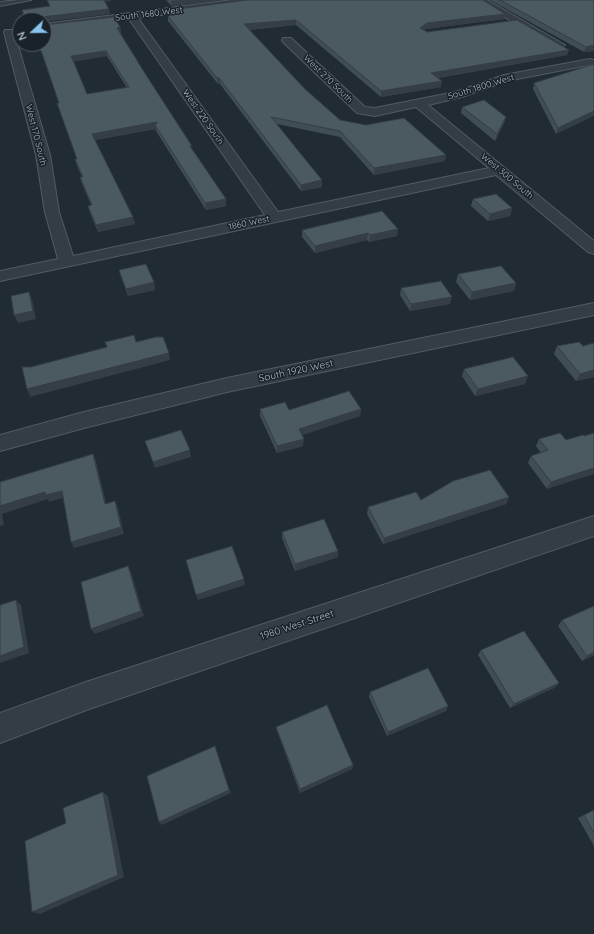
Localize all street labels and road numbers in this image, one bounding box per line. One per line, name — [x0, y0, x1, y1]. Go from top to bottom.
street label: South 1680 West — [115, 4, 183, 24]
street label: West 270 South — [301, 53, 355, 105]
street label: South 1800 West — [447, 72, 515, 102]
street label: West 220 South — [180, 87, 226, 147]
street label: West 170 South — [23, 103, 49, 167]
street label: West 300 South — [479, 151, 535, 201]
street label: 1860 West — [227, 213, 271, 233]
street label: South 1920 West — [258, 357, 334, 385]
street label: 1980 West Street — [259, 607, 335, 643]

